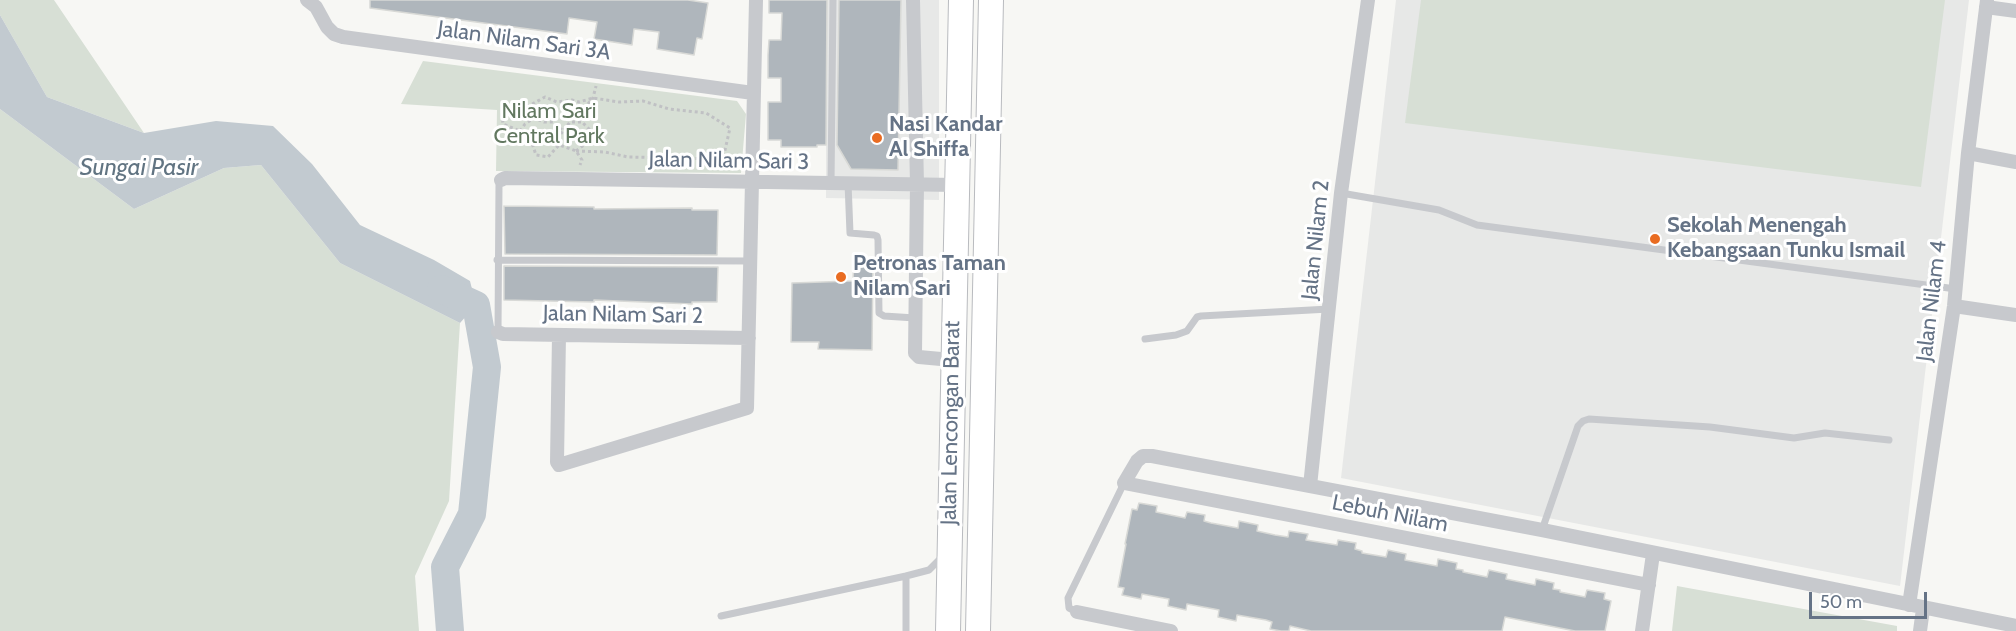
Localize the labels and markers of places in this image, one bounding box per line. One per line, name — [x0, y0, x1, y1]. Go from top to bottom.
place label: Nasi Kandar Al Shiffa — [889, 112, 1002, 164]
marker: Nasi Kandar Al Shiffa — [870, 131, 884, 145]
place label: Sekolah Menengah Kebangsaan Tunku Ismail — [1667, 213, 1905, 264]
marker: Sekolah Menengah Kebangsaan Tunku Ismail — [1648, 232, 1662, 246]
place label: Petronas Taman Nilam Sari — [853, 251, 1006, 302]
marker: Petronas Taman Nilam Sari — [834, 270, 848, 284]

